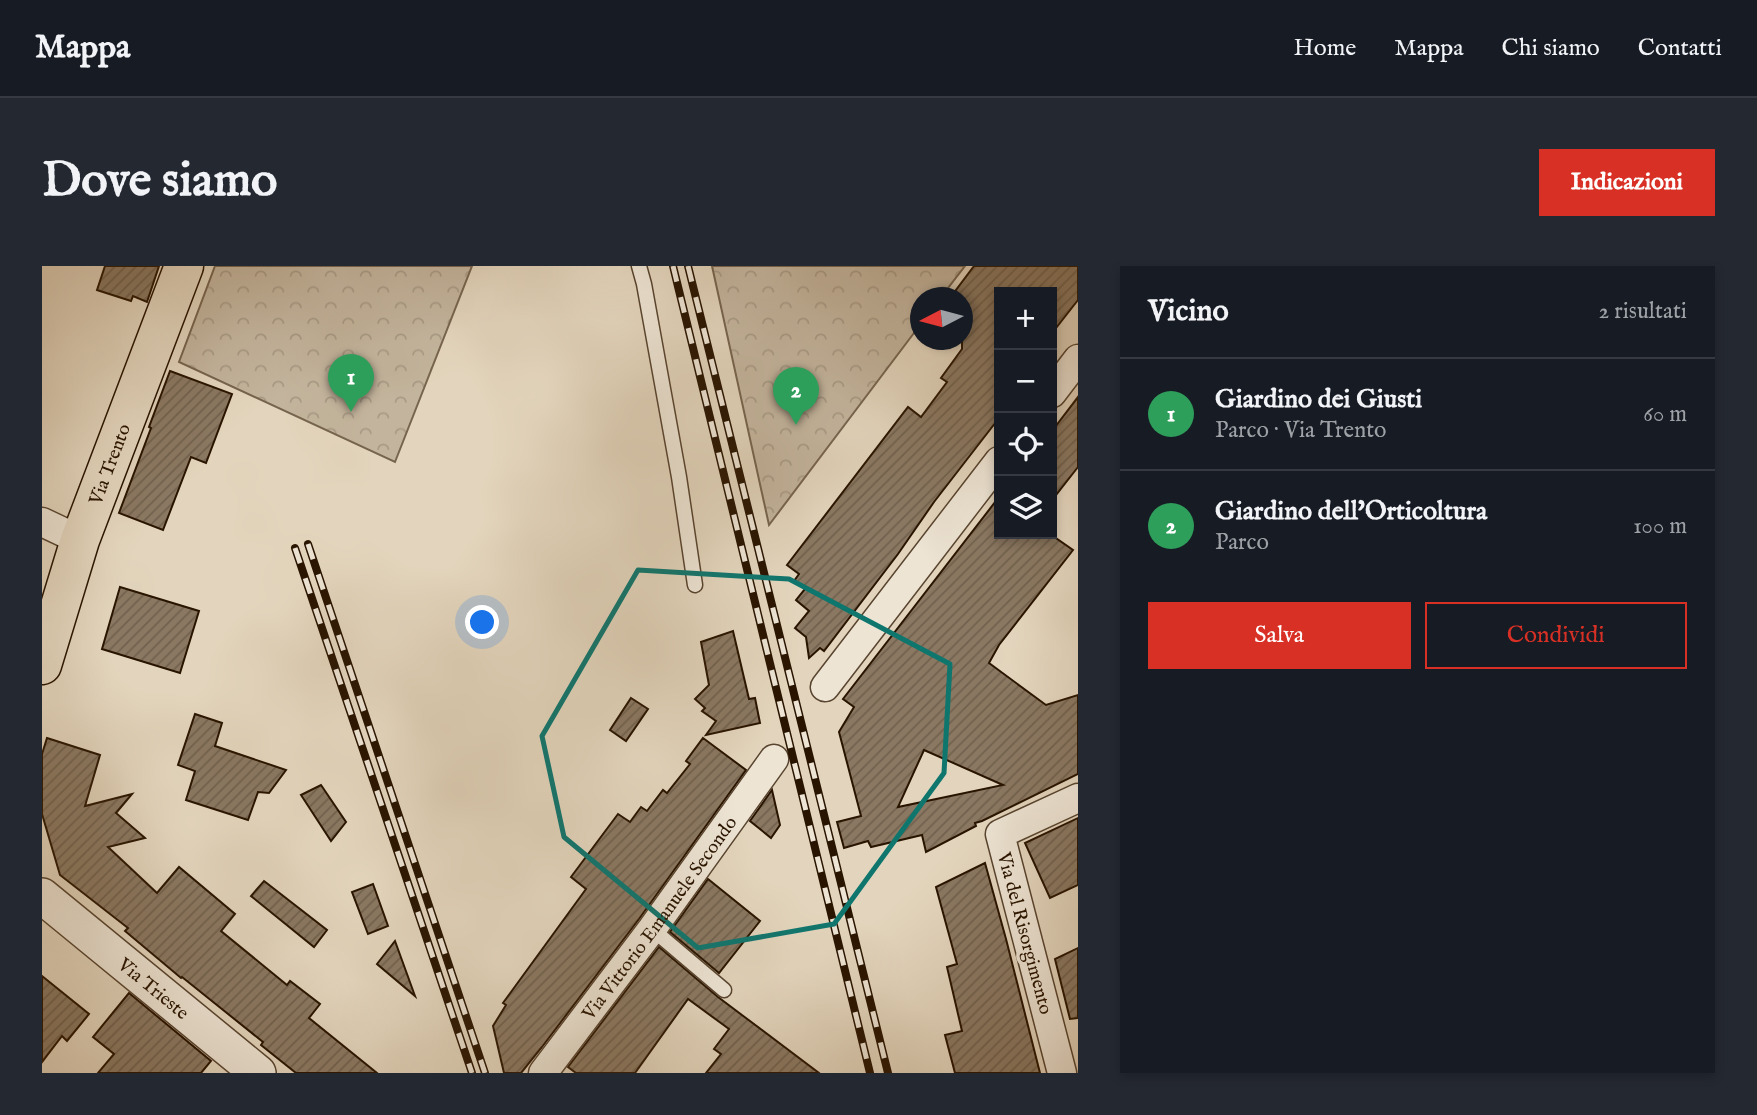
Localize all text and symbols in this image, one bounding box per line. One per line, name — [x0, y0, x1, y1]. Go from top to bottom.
text: Mappa — [35, 27, 130, 69]
text: Home — [1294, 33, 1356, 64]
text: Mappa — [1394, 33, 1464, 64]
text: Chi siamo — [1502, 33, 1600, 64]
text: Contatti — [1638, 33, 1722, 64]
button: Indicazioni — [1539, 149, 1715, 216]
text: Dove siamo — [42, 151, 278, 213]
north arrow — [910, 287, 973, 350]
map controls — [994, 287, 1057, 539]
button: + — [994, 287, 1057, 350]
text: Vicino — [1148, 293, 1229, 331]
text: 2 risultati — [1598, 297, 1687, 326]
button: − — [994, 350, 1057, 413]
pin: 1 — [328, 354, 374, 412]
pin: 2 — [773, 367, 819, 425]
text: Giardino dei Giusti — [1215, 383, 1422, 416]
text: 1 — [1167, 400, 1175, 429]
text: 60 m — [1643, 400, 1687, 429]
button: locate — [994, 413, 1057, 476]
text: Parco · Via Trento — [1215, 416, 1386, 445]
street label: Via Trento — [84, 421, 137, 509]
button: layers — [994, 476, 1057, 539]
text: Giardino dell'Orticoltura — [1215, 495, 1487, 528]
text: 2 — [1166, 512, 1176, 541]
text: 100 m — [1633, 512, 1687, 541]
text: Parco — [1215, 528, 1269, 557]
button: Salva — [1148, 602, 1411, 669]
button: Condividi — [1425, 602, 1687, 669]
your location — [465, 605, 499, 639]
street label: Via Vittorio Emanuele Secondo — [577, 812, 743, 1026]
street label: Via del Risorgimento — [991, 849, 1057, 1017]
street label: Via Trieste — [112, 953, 194, 1026]

